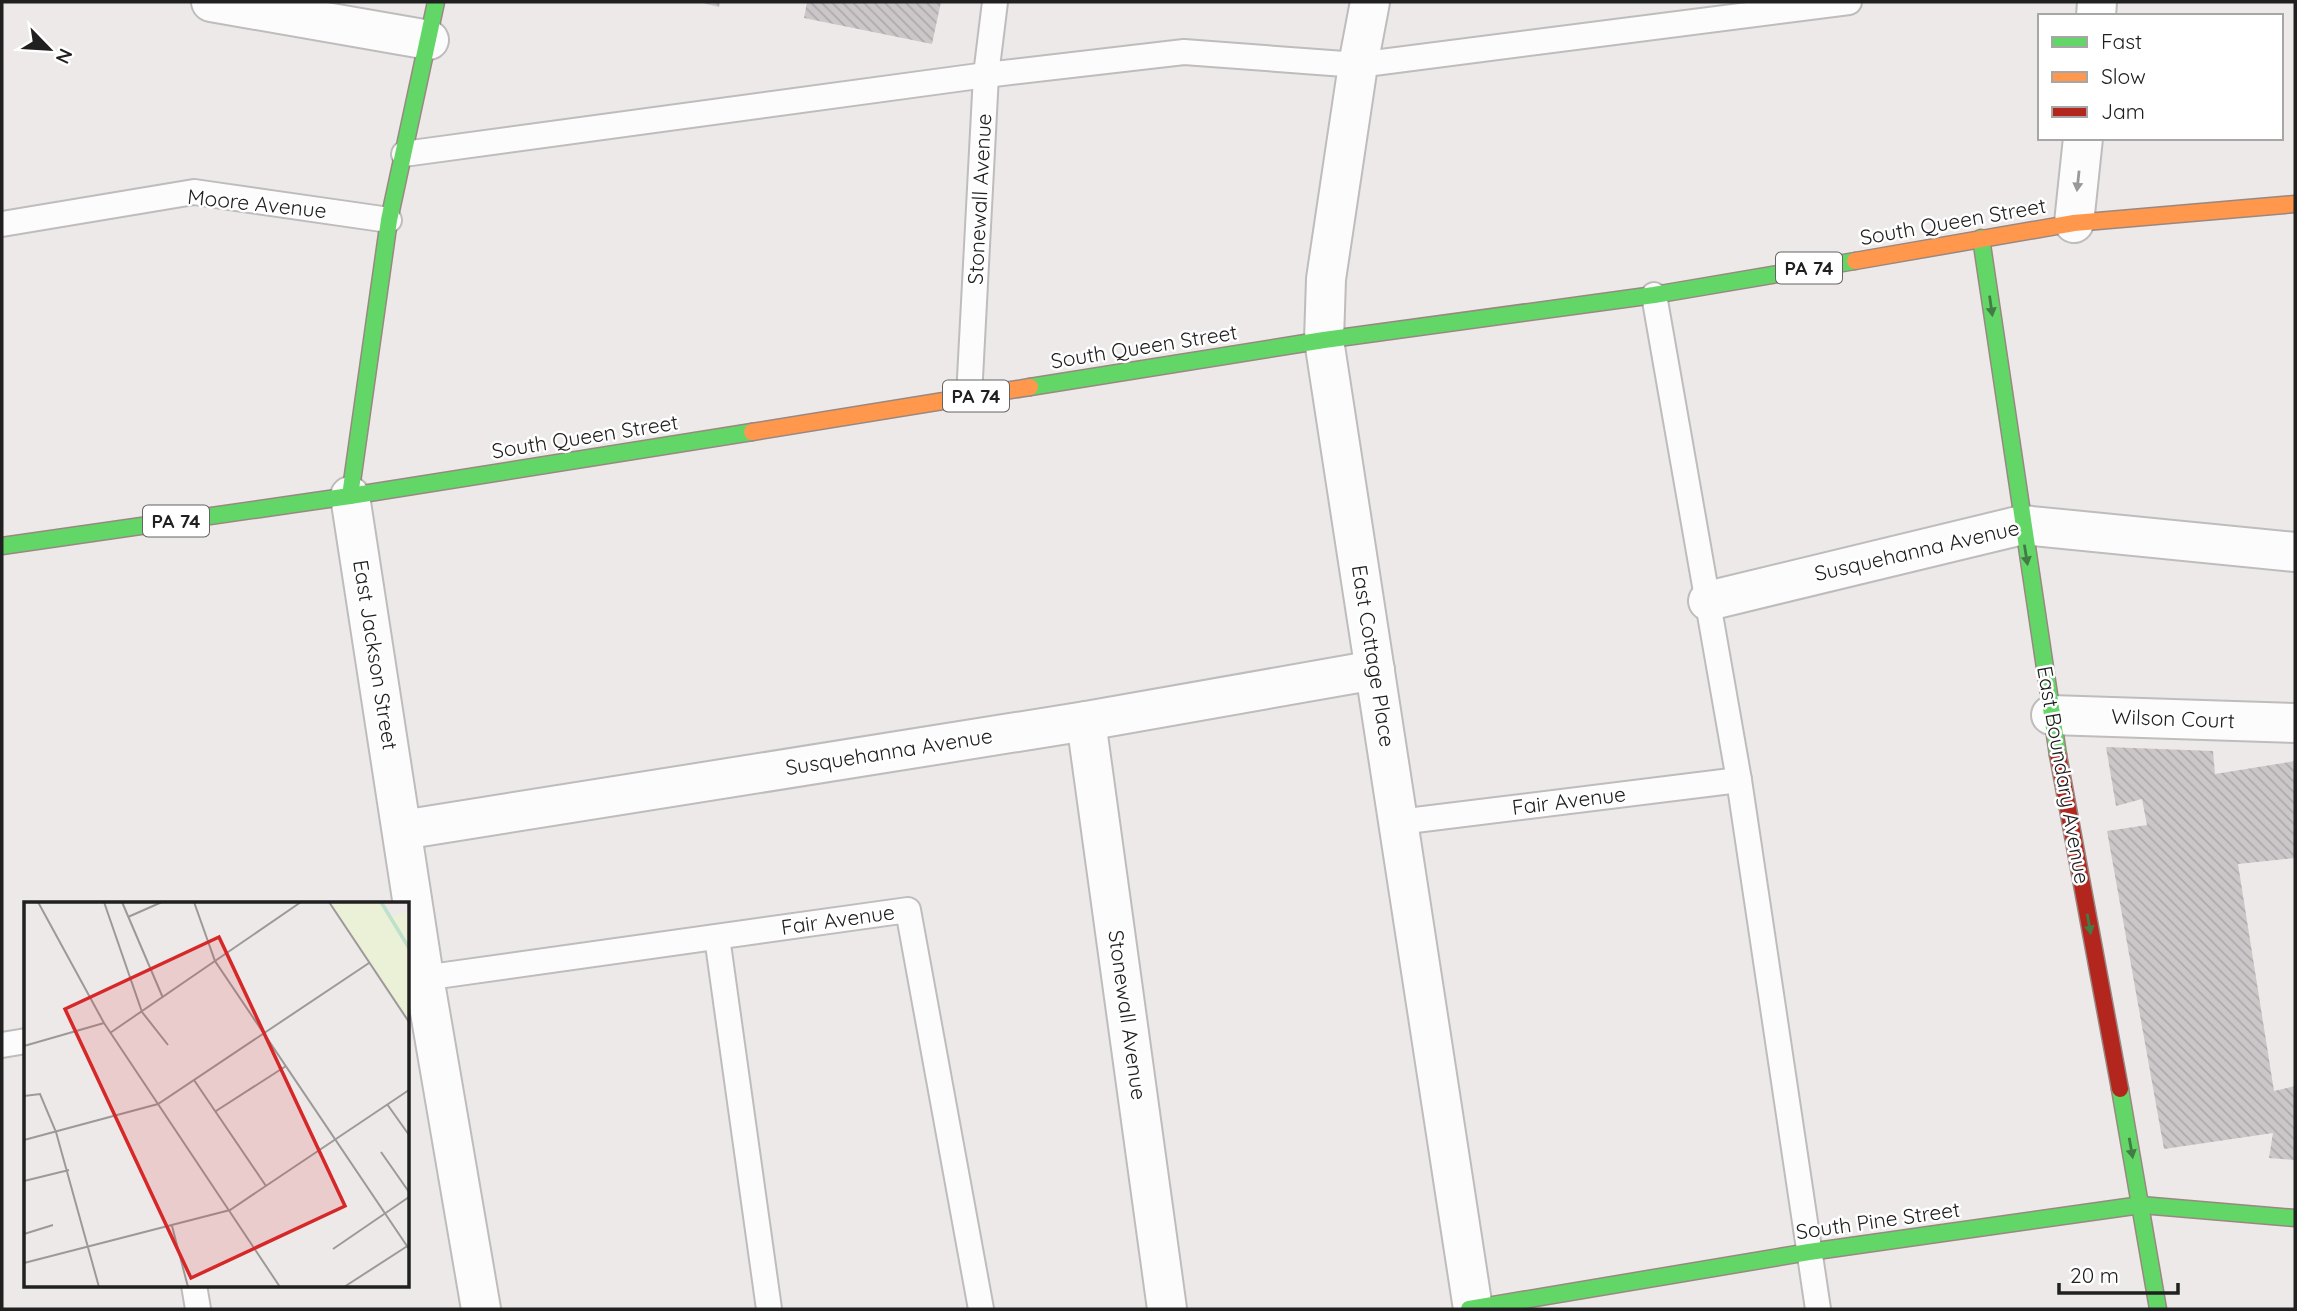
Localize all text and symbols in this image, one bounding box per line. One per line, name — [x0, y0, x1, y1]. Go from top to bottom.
north arrow — [14, 14, 84, 84]
legend — [2038, 14, 2283, 140]
text: Fast — [2101, 28, 2142, 54]
text: N — [51, 45, 78, 68]
text: Slow — [2101, 63, 2146, 89]
text: Jam — [2101, 98, 2145, 124]
street label: Stonewall Avenue — [962, 113, 996, 285]
one-way arrow — [2072, 170, 2083, 192]
street label: Moore Avenue — [186, 183, 328, 223]
street label: South Queen Street — [1858, 192, 2048, 250]
road number: PA 74 — [1776, 252, 1842, 284]
one-way arrow — [1985, 295, 1996, 317]
street label: South Queen Street — [1049, 318, 1239, 374]
road number: PA 74 — [943, 380, 1009, 412]
street label: South Queen Street — [490, 408, 680, 464]
road number: PA 74 — [143, 506, 209, 536]
street label: Susquehanna Avenue — [1812, 514, 2022, 586]
one-way arrow — [2021, 544, 2032, 566]
street label: East Jackson Street — [348, 558, 404, 752]
street label: East Cottage Place — [1347, 563, 1401, 749]
street label: East Boundary Avenue — [2032, 664, 2096, 886]
street label: Wilson Court — [2111, 703, 2235, 733]
street label: Susquehanna Avenue — [783, 722, 994, 780]
street label: Fair Avenue — [1511, 780, 1627, 820]
street label: Fair Avenue — [779, 898, 896, 940]
inset map — [24, 902, 410, 1286]
one-way arrow — [2084, 913, 2095, 935]
street label: Stonewall Avenue — [1103, 928, 1153, 1102]
one-way arrow — [2126, 1137, 2137, 1159]
street label: South Pine Street — [1794, 1196, 1962, 1244]
scale bar — [2059, 1252, 2178, 1296]
text: 20 m — [2070, 1262, 2119, 1288]

